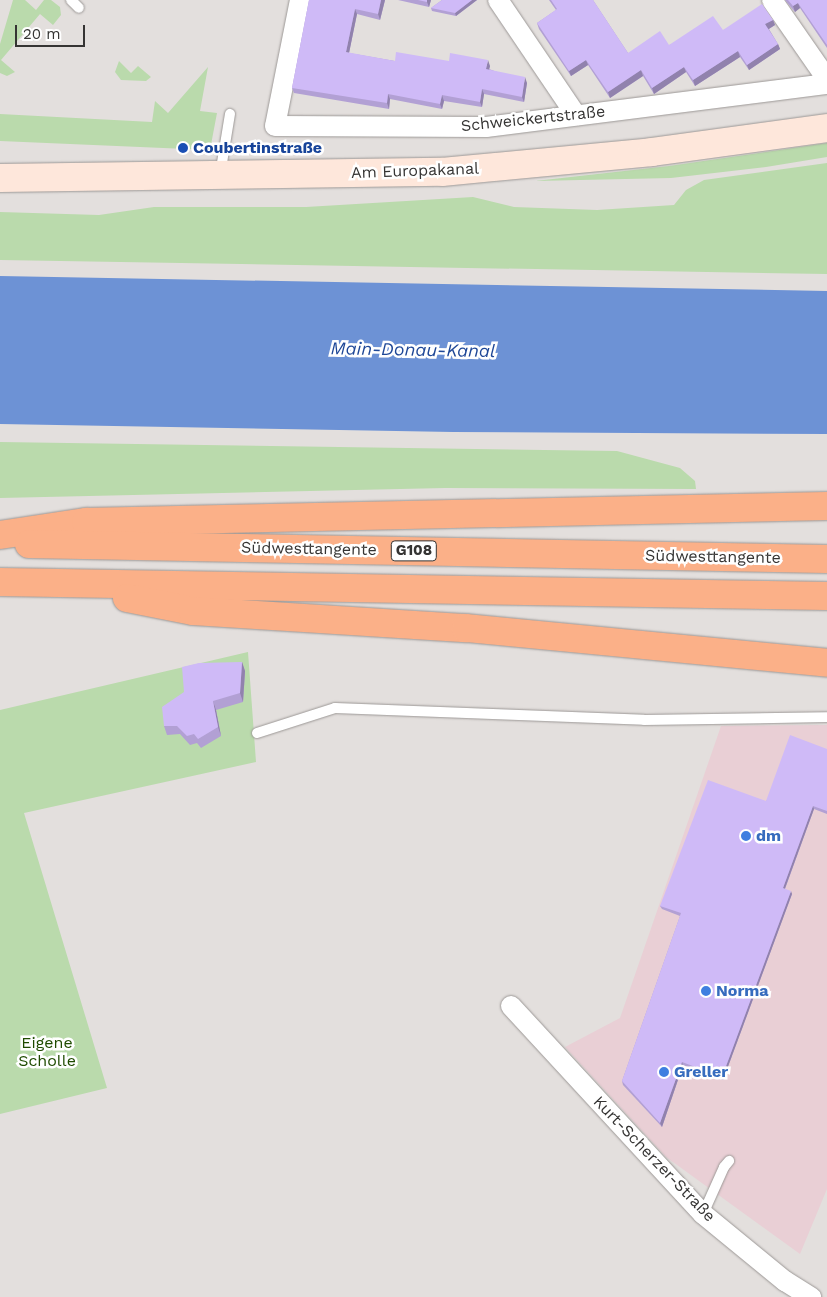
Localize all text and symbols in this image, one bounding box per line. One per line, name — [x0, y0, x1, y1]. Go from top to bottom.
scale bar — [18, 15, 88, 47]
text: 20 m — [23, 25, 61, 43]
street label: Schweickertstraße — [460, 102, 606, 136]
place label: Coubertinstraße — [193, 138, 322, 158]
marker: Coubertinstraße — [177, 142, 189, 154]
street label: Am Europakanal — [351, 159, 479, 183]
water label: Main-Donau-Kanal — [330, 338, 496, 362]
street label: Südwesttangente — [241, 538, 377, 560]
road number: G108 — [390, 538, 438, 564]
street label: Südwesttangente — [645, 546, 781, 568]
place label: dm — [756, 826, 781, 846]
marker: dm — [740, 830, 752, 842]
place label: Norma — [716, 981, 769, 1001]
marker: Norma — [700, 985, 712, 997]
park label: Eigene Scholle — [18, 1033, 76, 1071]
place label: Greller — [674, 1062, 728, 1082]
marker: Greller — [658, 1066, 670, 1078]
street label: Kurt-Scherzer-Straße — [589, 1092, 719, 1226]

